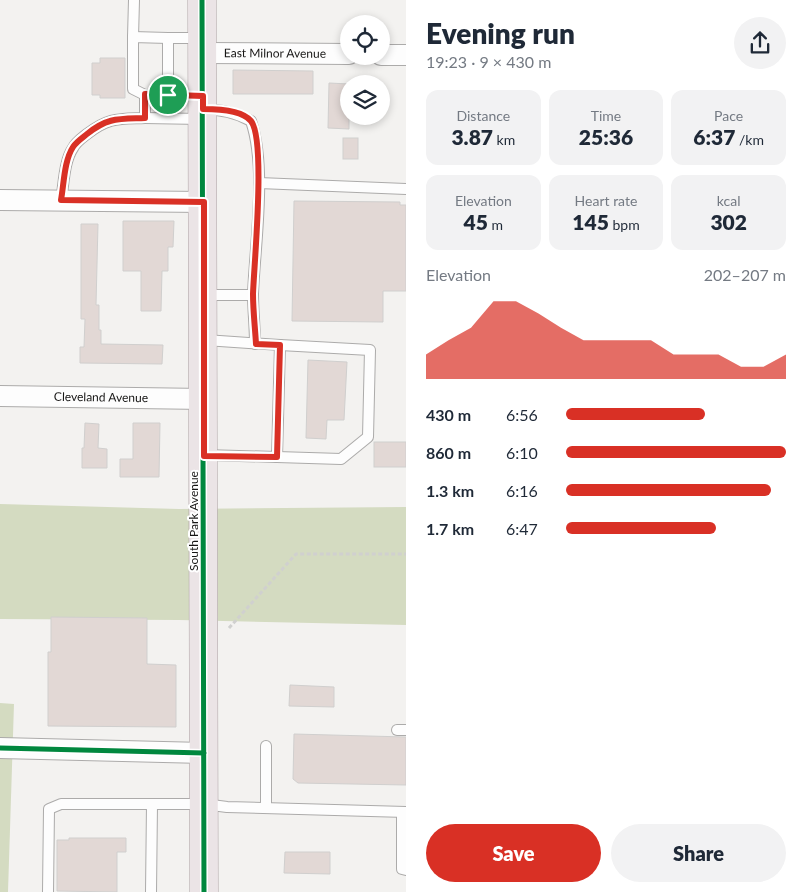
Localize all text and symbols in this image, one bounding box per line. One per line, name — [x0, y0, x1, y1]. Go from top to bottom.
map controls — [340, 15, 390, 125]
button: locate — [340, 15, 390, 65]
text: Evening run — [426, 16, 575, 50]
button: share — [734, 17, 786, 69]
street label: East Milnor Avenue — [224, 45, 326, 61]
text: 19:23 · 9 × 430 m — [426, 52, 551, 71]
pin — [147, 74, 189, 116]
button: layers — [340, 75, 390, 125]
icon: arrive — [154, 81, 182, 109]
text: Distance — [456, 107, 510, 124]
text: Time — [591, 107, 621, 124]
text: Pace — [714, 107, 743, 124]
text: 3.87 — [451, 124, 493, 149]
text: 25:36 — [579, 124, 633, 149]
text: 6:37 — [693, 124, 735, 149]
text: km — [493, 131, 515, 148]
text: /km — [735, 131, 764, 148]
text: Elevation — [455, 192, 512, 209]
text: Heart rate — [575, 192, 637, 209]
text: kcal — [717, 192, 740, 209]
text: 45 — [464, 209, 488, 234]
text: 145 — [572, 209, 609, 234]
text: 302 — [710, 209, 747, 234]
text: m — [488, 216, 503, 233]
text: bpm — [609, 216, 640, 233]
text: Elevation — [426, 265, 491, 284]
text: 202–207 m — [704, 265, 786, 284]
street label: Cleveland Avenue — [54, 389, 148, 405]
text: 430 m — [426, 405, 471, 424]
text: 6:56 — [506, 405, 538, 424]
text: 860 m — [426, 443, 471, 462]
text: 6:10 — [506, 443, 538, 462]
street label: South Park Avenue — [186, 471, 201, 571]
text: 1.3 km — [426, 481, 474, 500]
text: 6:16 — [506, 481, 538, 500]
text: 1.7 km — [426, 519, 474, 538]
text: 6:47 — [506, 519, 538, 538]
button: Save — [426, 824, 601, 882]
button: Share — [611, 824, 786, 882]

